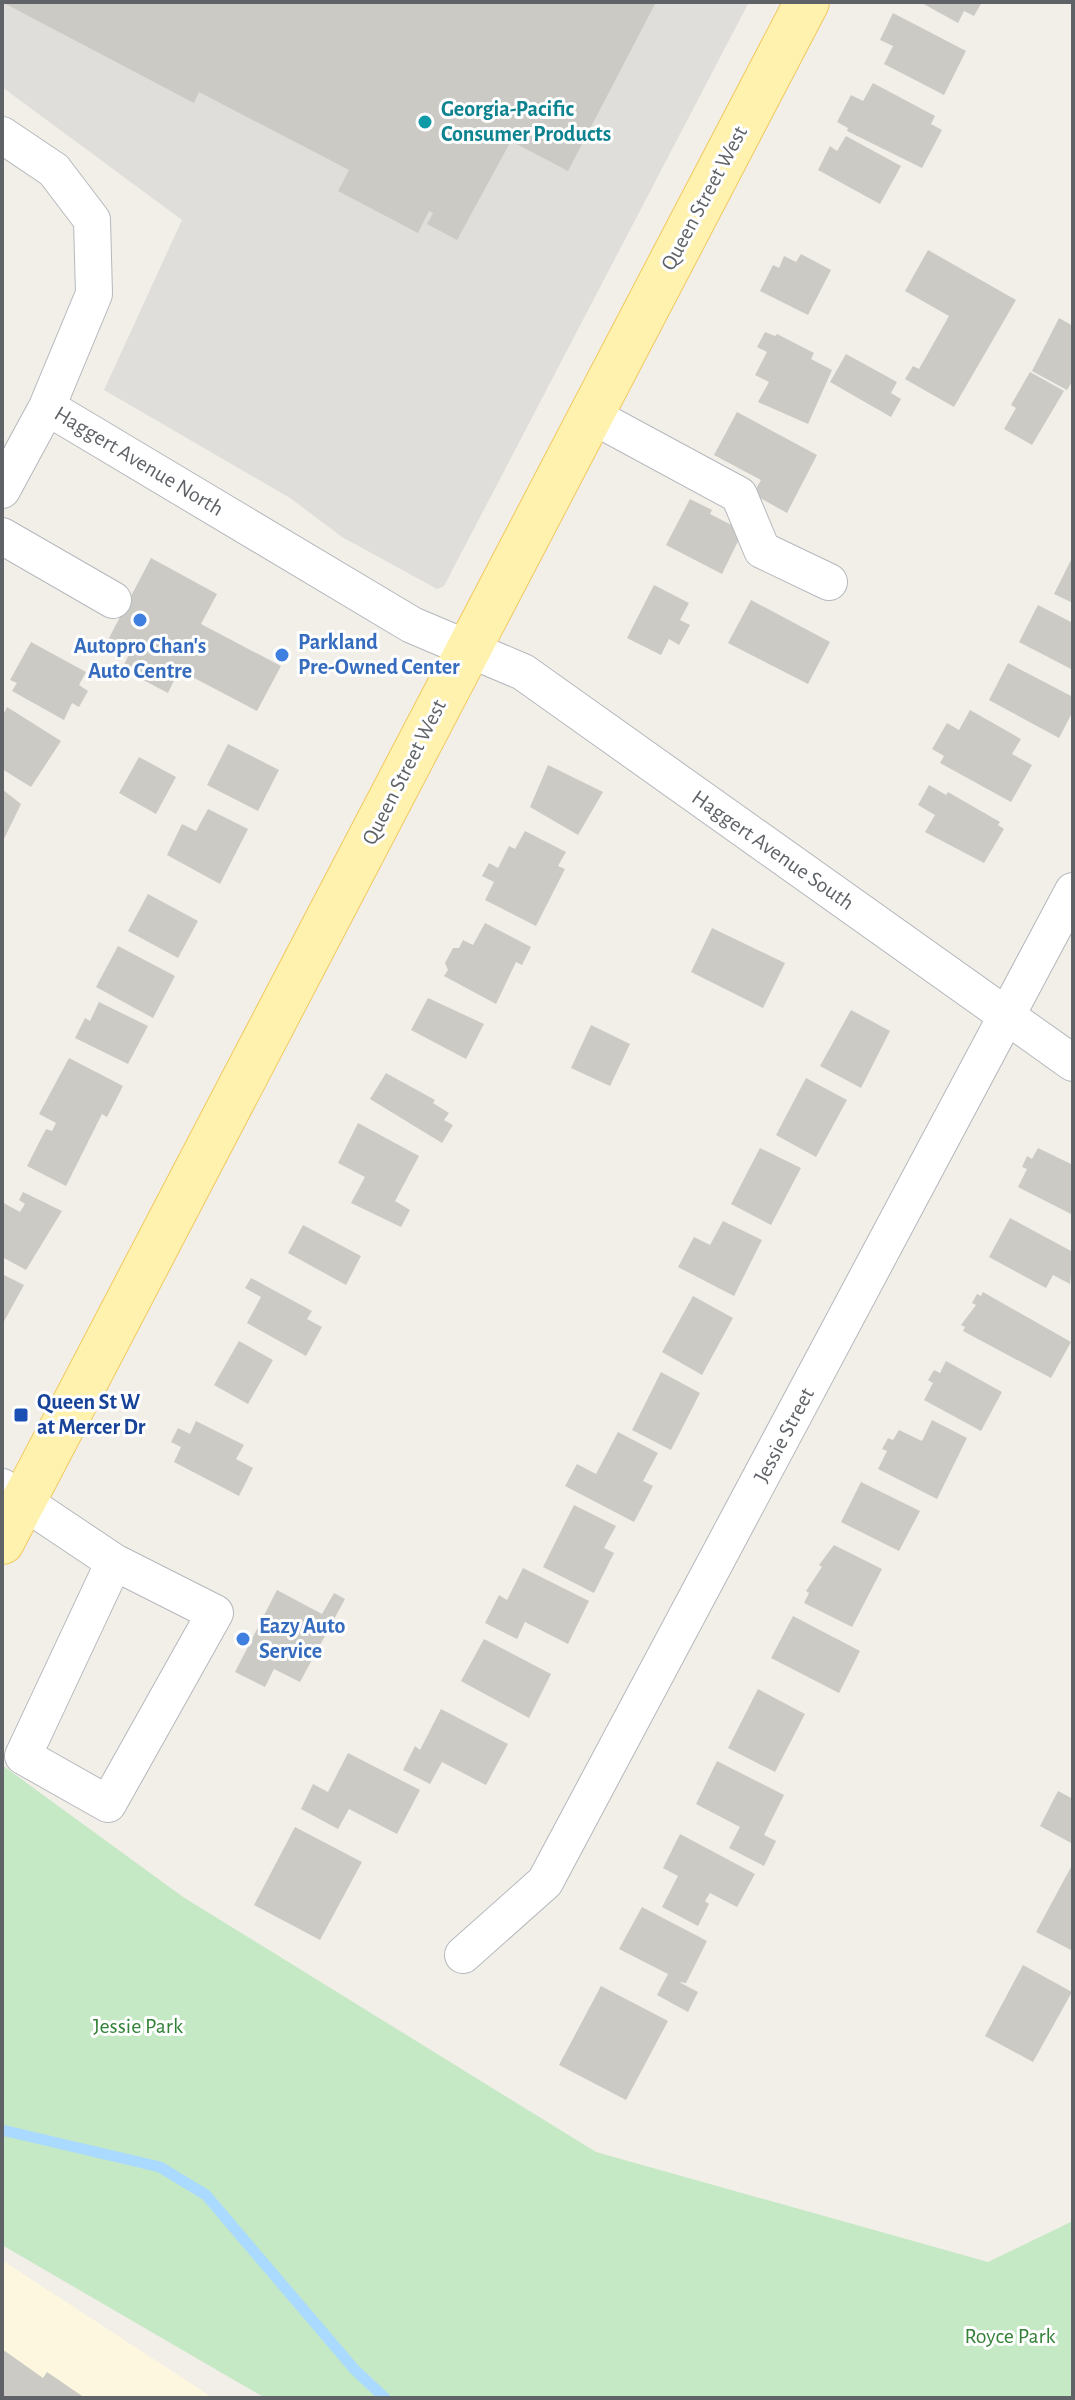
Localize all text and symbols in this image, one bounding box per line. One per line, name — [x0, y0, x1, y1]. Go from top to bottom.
place label: Georgia-Pacific Consumer Products — [441, 98, 611, 145]
marker: Georgia-Pacific Consumer Products — [416, 113, 434, 131]
street label: Queen Street West — [657, 122, 751, 274]
street label: Haggert Avenue North — [51, 402, 227, 520]
marker: Autopro Chan's Auto Centre — [131, 611, 149, 629]
place label: Parkland Pre-Owned Center — [298, 631, 460, 678]
place label: Autopro Chan's Auto Centre — [74, 635, 206, 682]
marker: Parkland Pre-Owned Center — [273, 646, 291, 664]
street label: Queen Street West — [358, 696, 450, 848]
street label: Haggert Avenue South — [688, 786, 858, 914]
street label: Jessie Street — [750, 1384, 818, 1486]
place label: Queen St W at Mercer Dr — [37, 1391, 146, 1438]
marker: Queen St W at Mercer Dr — [12, 1406, 30, 1424]
place label: Eazy Auto Service — [259, 1615, 345, 1662]
marker: Eazy Auto Service — [234, 1630, 252, 1648]
park label: Jessie Park — [93, 2015, 183, 2037]
park label: Royce Park — [964, 2325, 1056, 2347]

